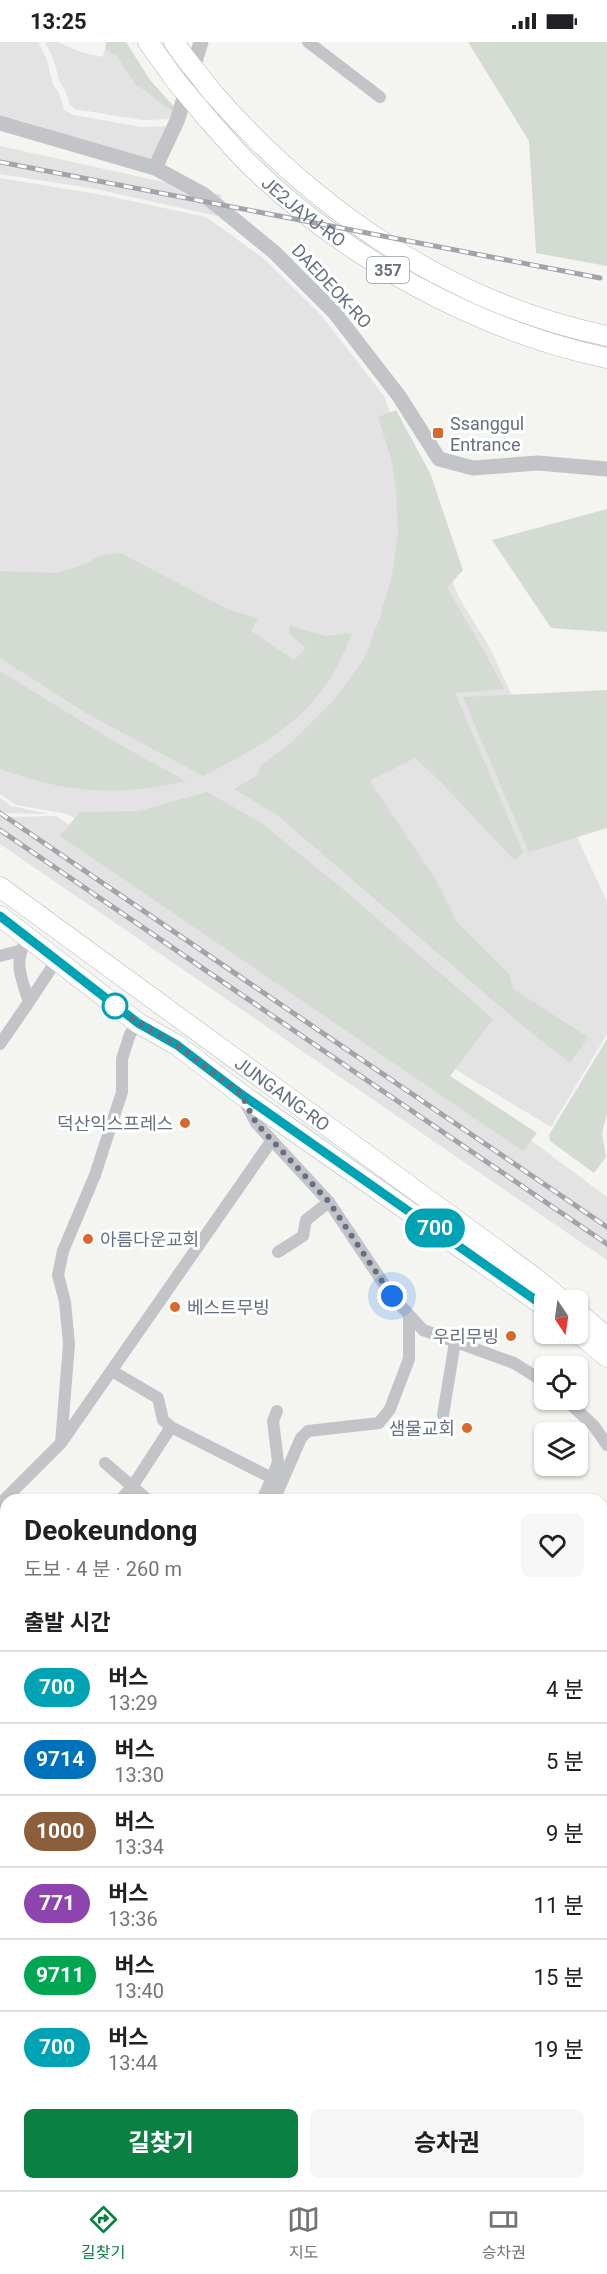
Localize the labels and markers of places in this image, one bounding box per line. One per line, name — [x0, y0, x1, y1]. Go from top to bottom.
place label: Ssanggul Entrance — [450, 413, 524, 455]
marker: Ssanggul Entrance — [431, 426, 445, 440]
unlabelled marker — [102, 993, 128, 1019]
place label: 덕산익스프레스 — [57, 1113, 173, 1134]
marker: 덕산익스프레스 — [178, 1116, 192, 1130]
place label: 아름다운교회 — [100, 1229, 199, 1250]
marker: 아름다운교회 — [81, 1232, 95, 1246]
place label: 베스트무빙 — [187, 1297, 270, 1318]
marker: 베스트무빙 — [168, 1300, 182, 1314]
place label: 우리무빙 — [433, 1326, 499, 1347]
marker: 우리무빙 — [504, 1329, 518, 1343]
place label: 샘물교회 — [389, 1418, 455, 1439]
marker: 샘물교회 — [460, 1421, 474, 1435]

